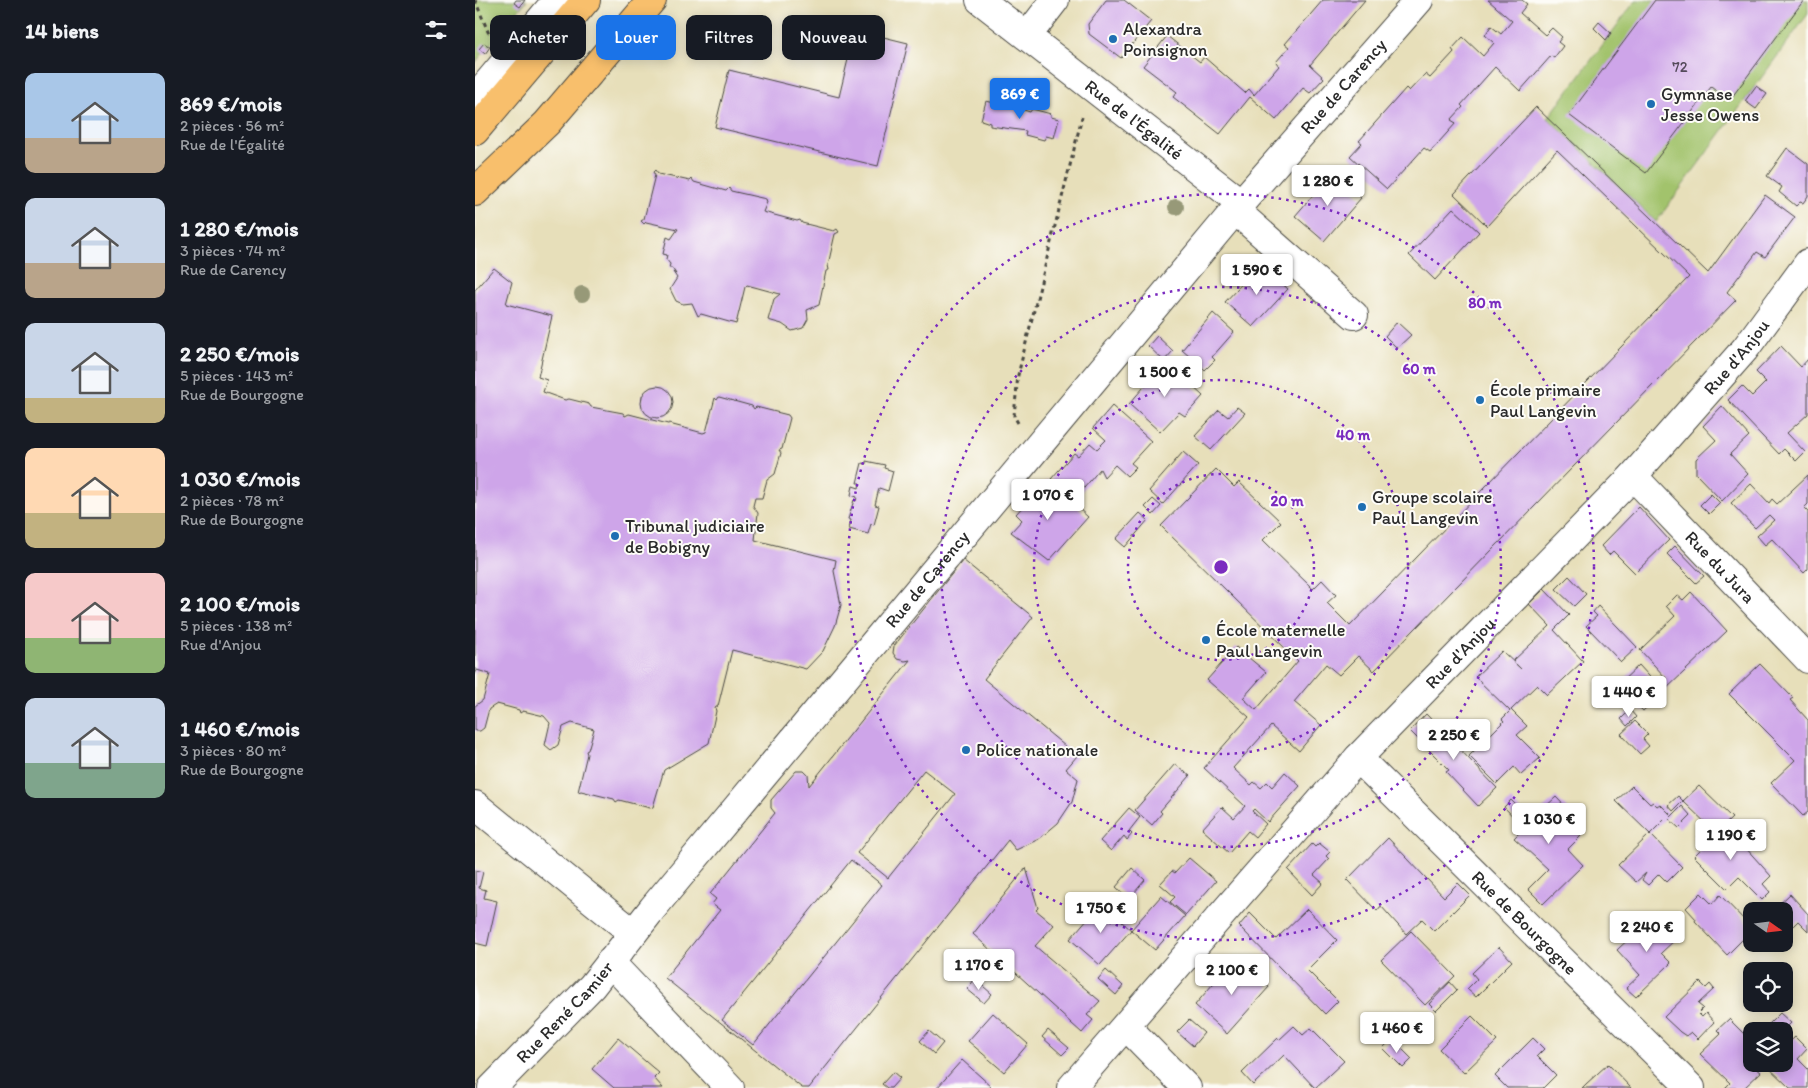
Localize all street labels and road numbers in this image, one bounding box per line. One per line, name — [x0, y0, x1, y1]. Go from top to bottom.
street label: Rue de Carency — [1296, 34, 1391, 139]
street label: Rue de l'Égalité — [1080, 75, 1187, 165]
street label: Rue d'Anjou — [1699, 315, 1774, 399]
street label: Rue de Carency — [880, 526, 974, 632]
street label: Rue du Jura — [1680, 526, 1760, 608]
street label: Rue d'Anjou — [1421, 612, 1500, 693]
street label: Rue de Bourgogne — [1467, 866, 1581, 980]
street label: Rue René Camier — [511, 956, 619, 1068]

